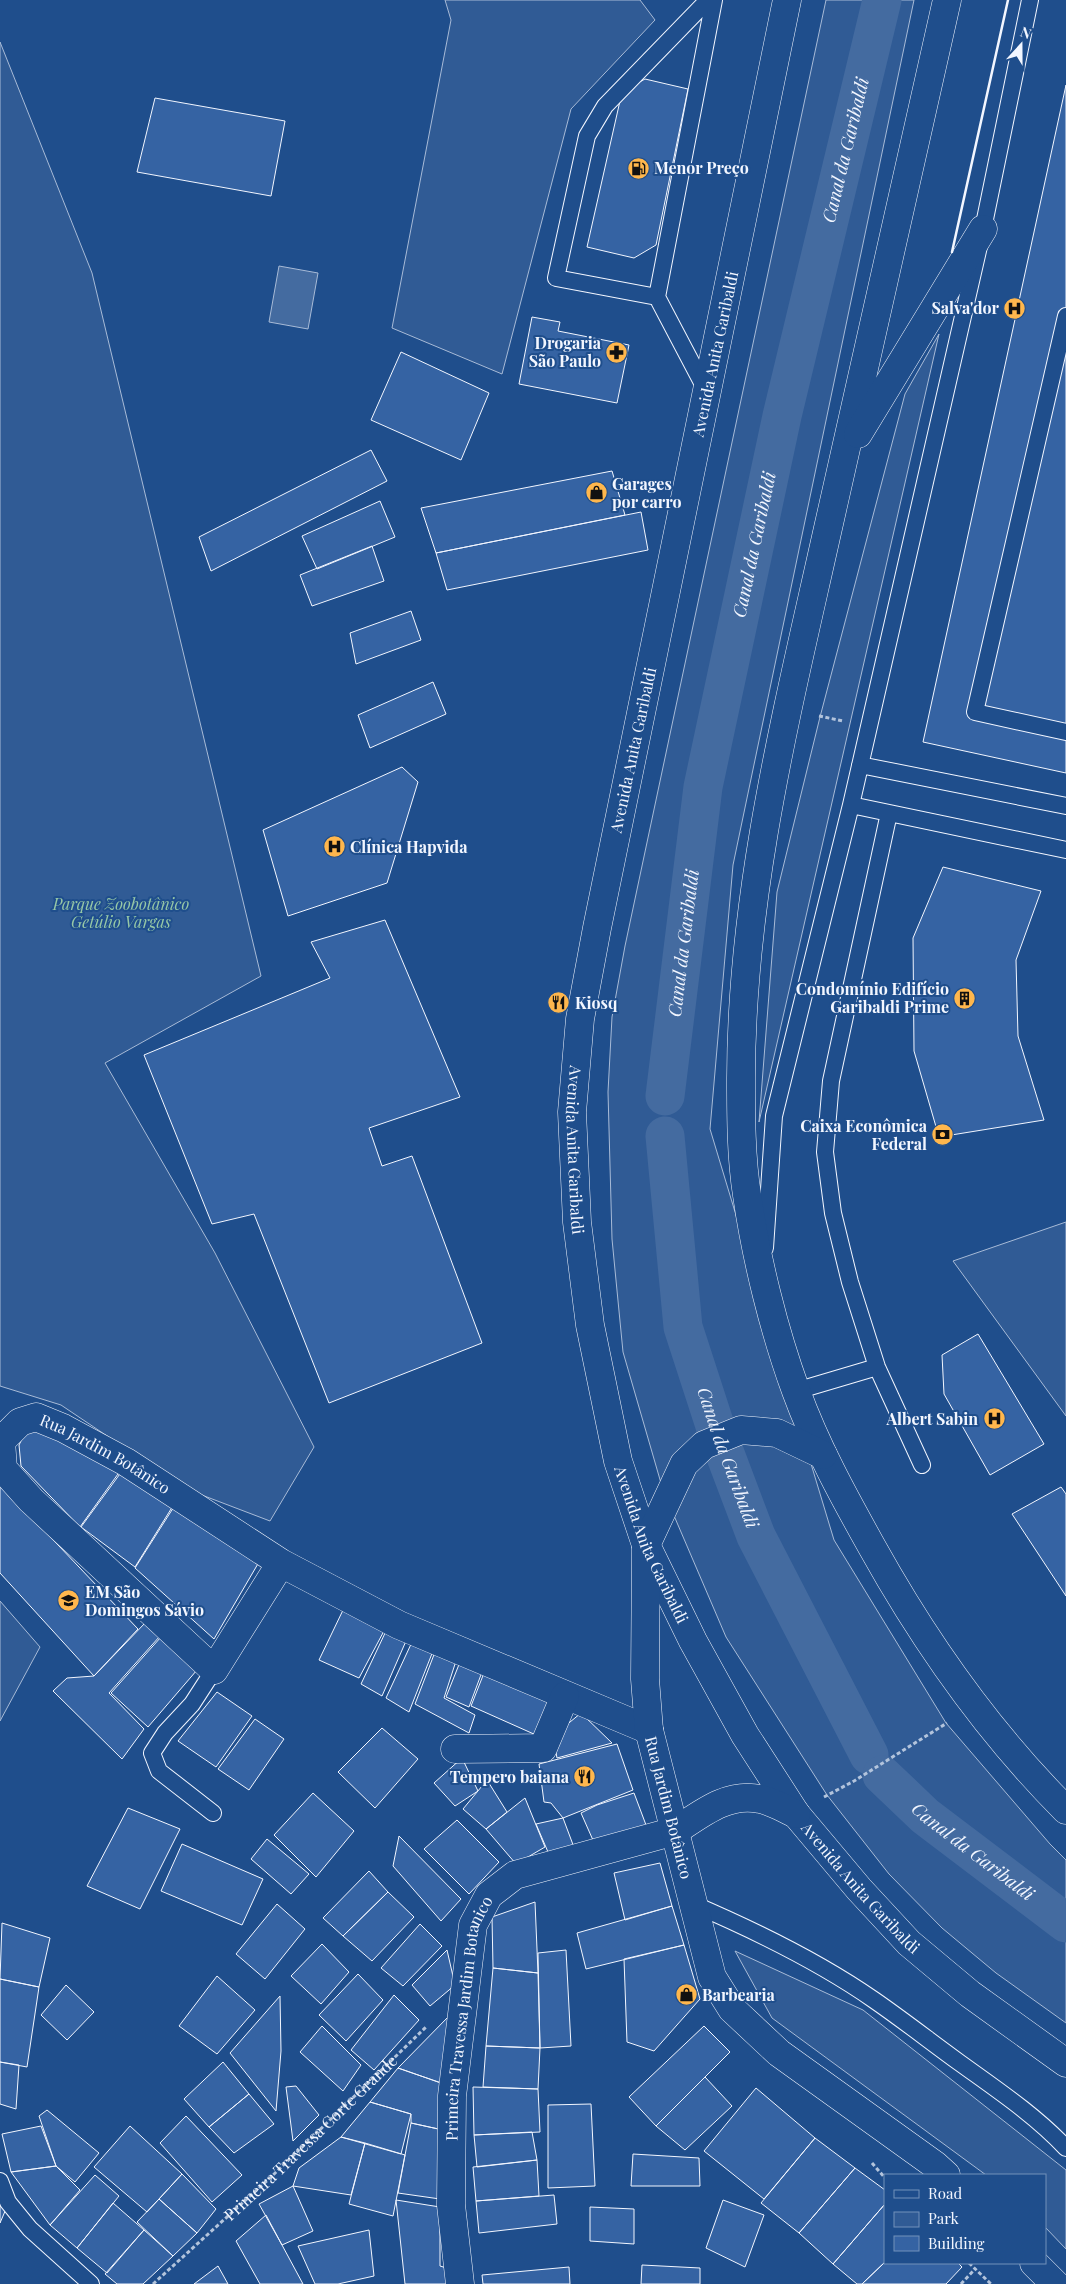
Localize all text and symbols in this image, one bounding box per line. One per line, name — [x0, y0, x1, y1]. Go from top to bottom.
north arrow — [996, 20, 1046, 70]
text: N — [1018, 22, 1034, 43]
water label: Canal da Garibaldi — [816, 74, 874, 225]
fuel station icon: Menor Preço — [626, 156, 650, 180]
place label: Menor Preço — [654, 157, 749, 178]
street label: Avenida Anita Garibaldi — [686, 269, 742, 440]
hospital icon: Salva'dor — [1003, 296, 1027, 320]
place label: Salva'dor — [931, 297, 1000, 318]
place label: Drogaria São Paulo — [529, 332, 602, 371]
pharmacy icon: Drogaria São Paulo — [605, 340, 629, 364]
water label: Canal da Garibaldi — [726, 469, 781, 620]
place label: Garages por carro — [612, 473, 682, 512]
shop icon: Garages por carro — [584, 481, 608, 505]
street label: Avenida Anita Garibaldi — [604, 665, 660, 836]
hospital icon: Clínica Hapvida — [322, 835, 346, 859]
place label: Clínica Hapvida — [350, 836, 468, 857]
water label: Canal da Garibaldi — [662, 867, 704, 1018]
park label: Parque Zoobotânico Getúlio Vargas — [52, 893, 189, 932]
place label: Condomínio Edifício Garibaldi Prime — [796, 978, 949, 1017]
building icon: Condomínio Edifício Garibaldi Prime — [953, 986, 977, 1010]
restaurant icon: Kiosq — [547, 991, 571, 1015]
place label: Kiosq — [575, 992, 618, 1013]
street label: Avenida Anita Garibaldi — [562, 1064, 589, 1236]
place label: Caixa Econômica Federal — [800, 1115, 928, 1154]
bank icon: Caixa Econômica Federal — [931, 1123, 955, 1147]
water label: Canal da Garibaldi — [692, 1384, 765, 1532]
hospital icon: Albert Sabin — [982, 1407, 1006, 1431]
place label: Albert Sabin — [885, 1408, 978, 1429]
street label: Rua Jardim Botânico — [37, 1409, 175, 1498]
street label: Avenida Anita Garibaldi — [610, 1462, 694, 1627]
place label: EM São Domingos Sávio — [85, 1581, 204, 1620]
school or university icon: EM São Domingos Sávio — [57, 1589, 81, 1613]
street label: Rua Jardim Botânico — [641, 1734, 698, 1881]
restaurant icon: Tempero baiana — [573, 1765, 597, 1789]
place label: Tempero baiana — [450, 1766, 570, 1787]
water label: Canal da Garibaldi — [907, 1797, 1040, 1906]
street label: Avenida Anita Garibaldi — [797, 1817, 925, 1958]
street label: Primeira Travessa Jardim Botanico — [441, 1892, 497, 2141]
shop icon: Barbearia — [674, 1983, 698, 2007]
place label: Barbearia — [702, 1984, 775, 2005]
street label: Primeira Travessa Corte Grande — [219, 2050, 401, 2225]
legend — [884, 2174, 1046, 2264]
text: Road — [928, 2183, 962, 2203]
text: Park — [928, 2208, 960, 2228]
text: Building — [928, 2233, 985, 2253]

